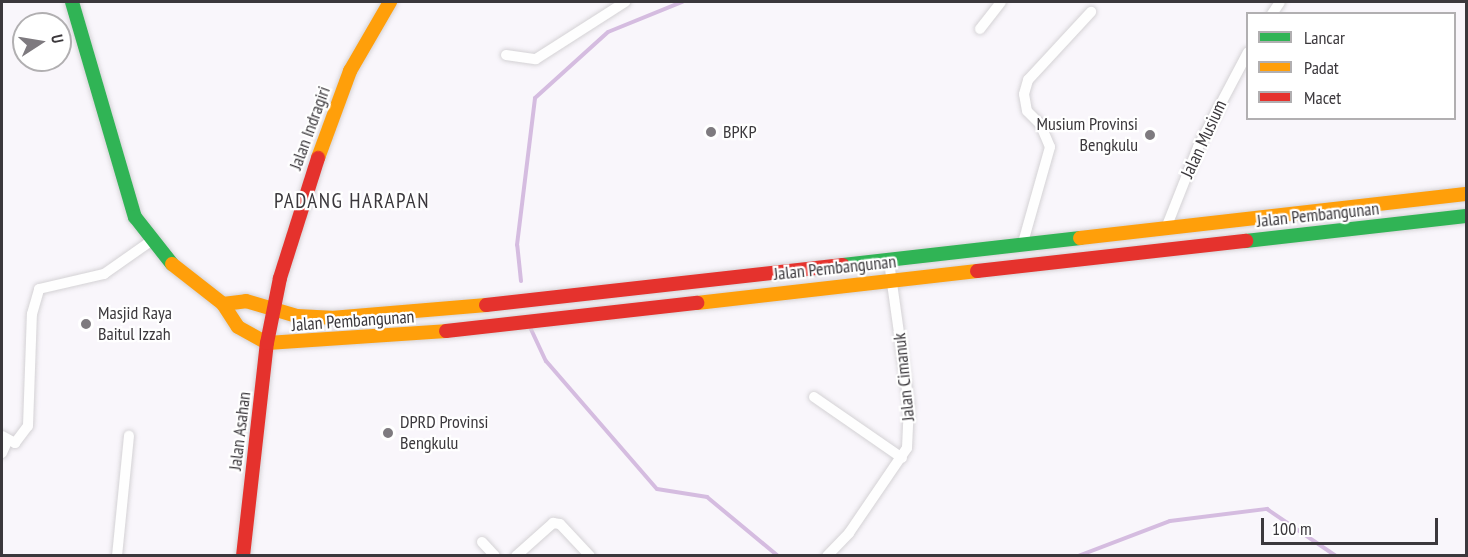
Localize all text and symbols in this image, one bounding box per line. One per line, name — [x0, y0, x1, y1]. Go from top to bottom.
north arrow — [12, 12, 72, 72]
legend — [1246, 12, 1456, 120]
text: Lancar — [1304, 26, 1345, 49]
text: U — [47, 33, 68, 45]
text: Padat — [1304, 56, 1339, 79]
street label: Jalan Indragiri — [285, 83, 335, 173]
text: Macet — [1304, 86, 1341, 109]
street label: Jalan Musium — [1177, 97, 1231, 181]
place label: Musium Provinsi Bengkulu — [1036, 114, 1138, 156]
place label: BPKP — [723, 121, 757, 143]
marker: BPKP — [704, 125, 718, 139]
marker: Musium Provinsi Bengkulu — [1143, 128, 1157, 142]
district label: PADANG HARAPAN — [274, 188, 430, 214]
street label: Jalan Pembangunan — [1256, 198, 1380, 232]
street label: Jalan Pembangunan — [773, 251, 897, 285]
place label: Masjid Raya Baitul Izzah — [98, 303, 172, 346]
street label: Jalan Pembangunan — [291, 306, 415, 336]
marker: Masjid Raya Baitul Izzah — [79, 317, 93, 331]
street label: Jalan Cimanuk — [889, 332, 919, 422]
street label: Jalan Asahan — [224, 390, 256, 472]
place label: DPRD Provinsi Bengkulu — [400, 412, 488, 454]
marker: DPRD Provinsi Bengkulu — [381, 426, 395, 440]
scale bar — [1264, 506, 1441, 544]
text: 100 m — [1272, 517, 1312, 540]

